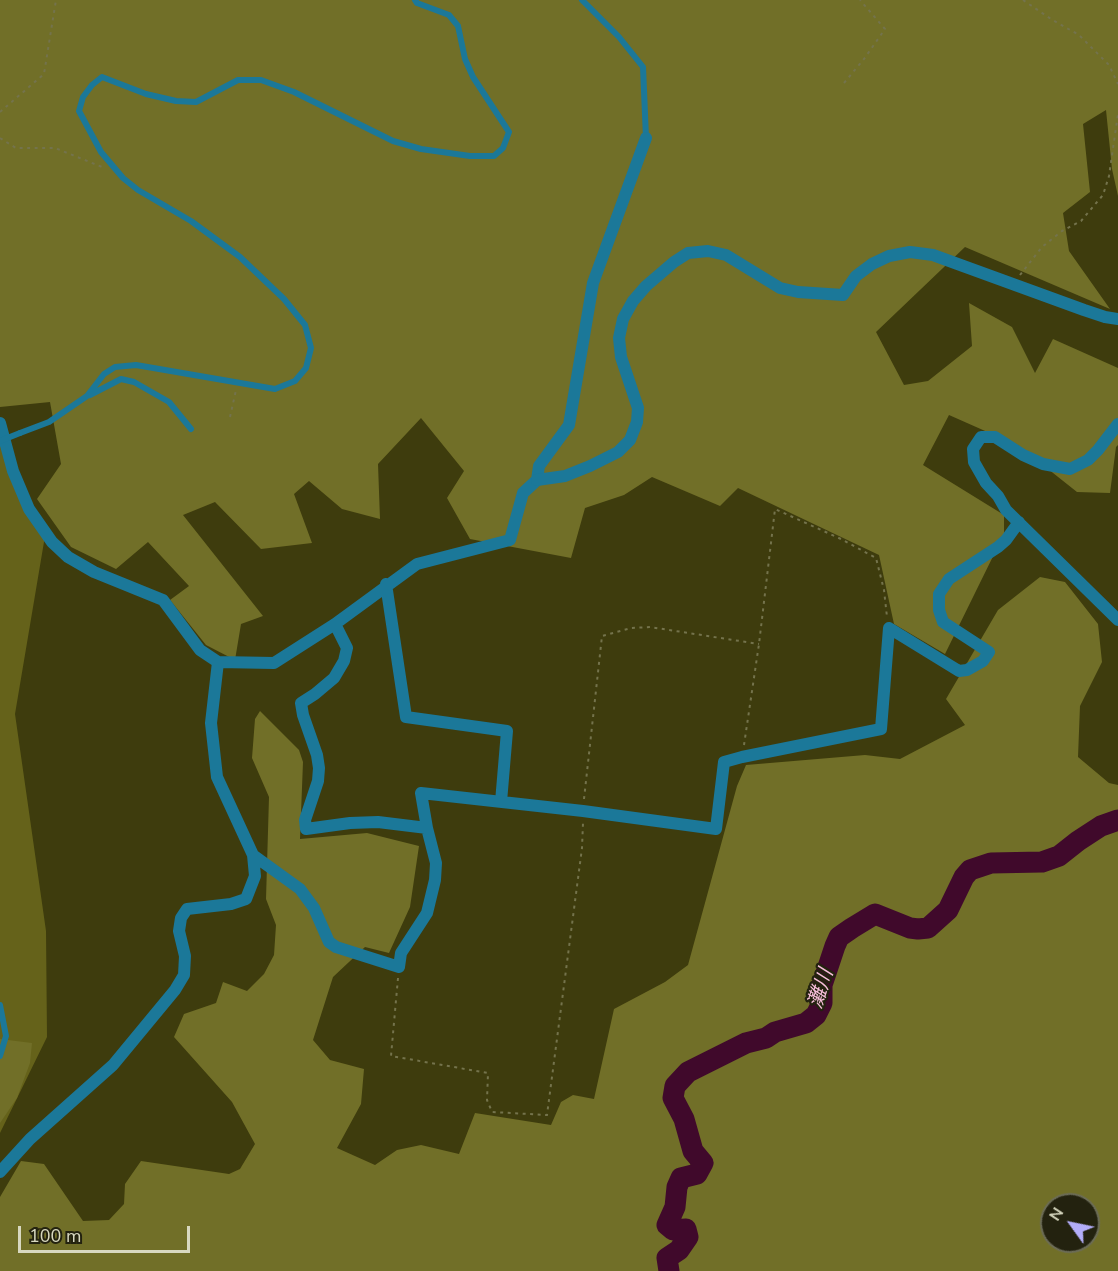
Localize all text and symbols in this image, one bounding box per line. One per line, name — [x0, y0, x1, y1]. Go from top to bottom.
water label: 灘川 — [804, 966, 840, 1012]
north arrow — [1040, 1193, 1100, 1253]
text: N — [1044, 1203, 1069, 1225]
scale bar — [21, 1214, 194, 1252]
text: 100 m — [29, 1224, 81, 1248]

